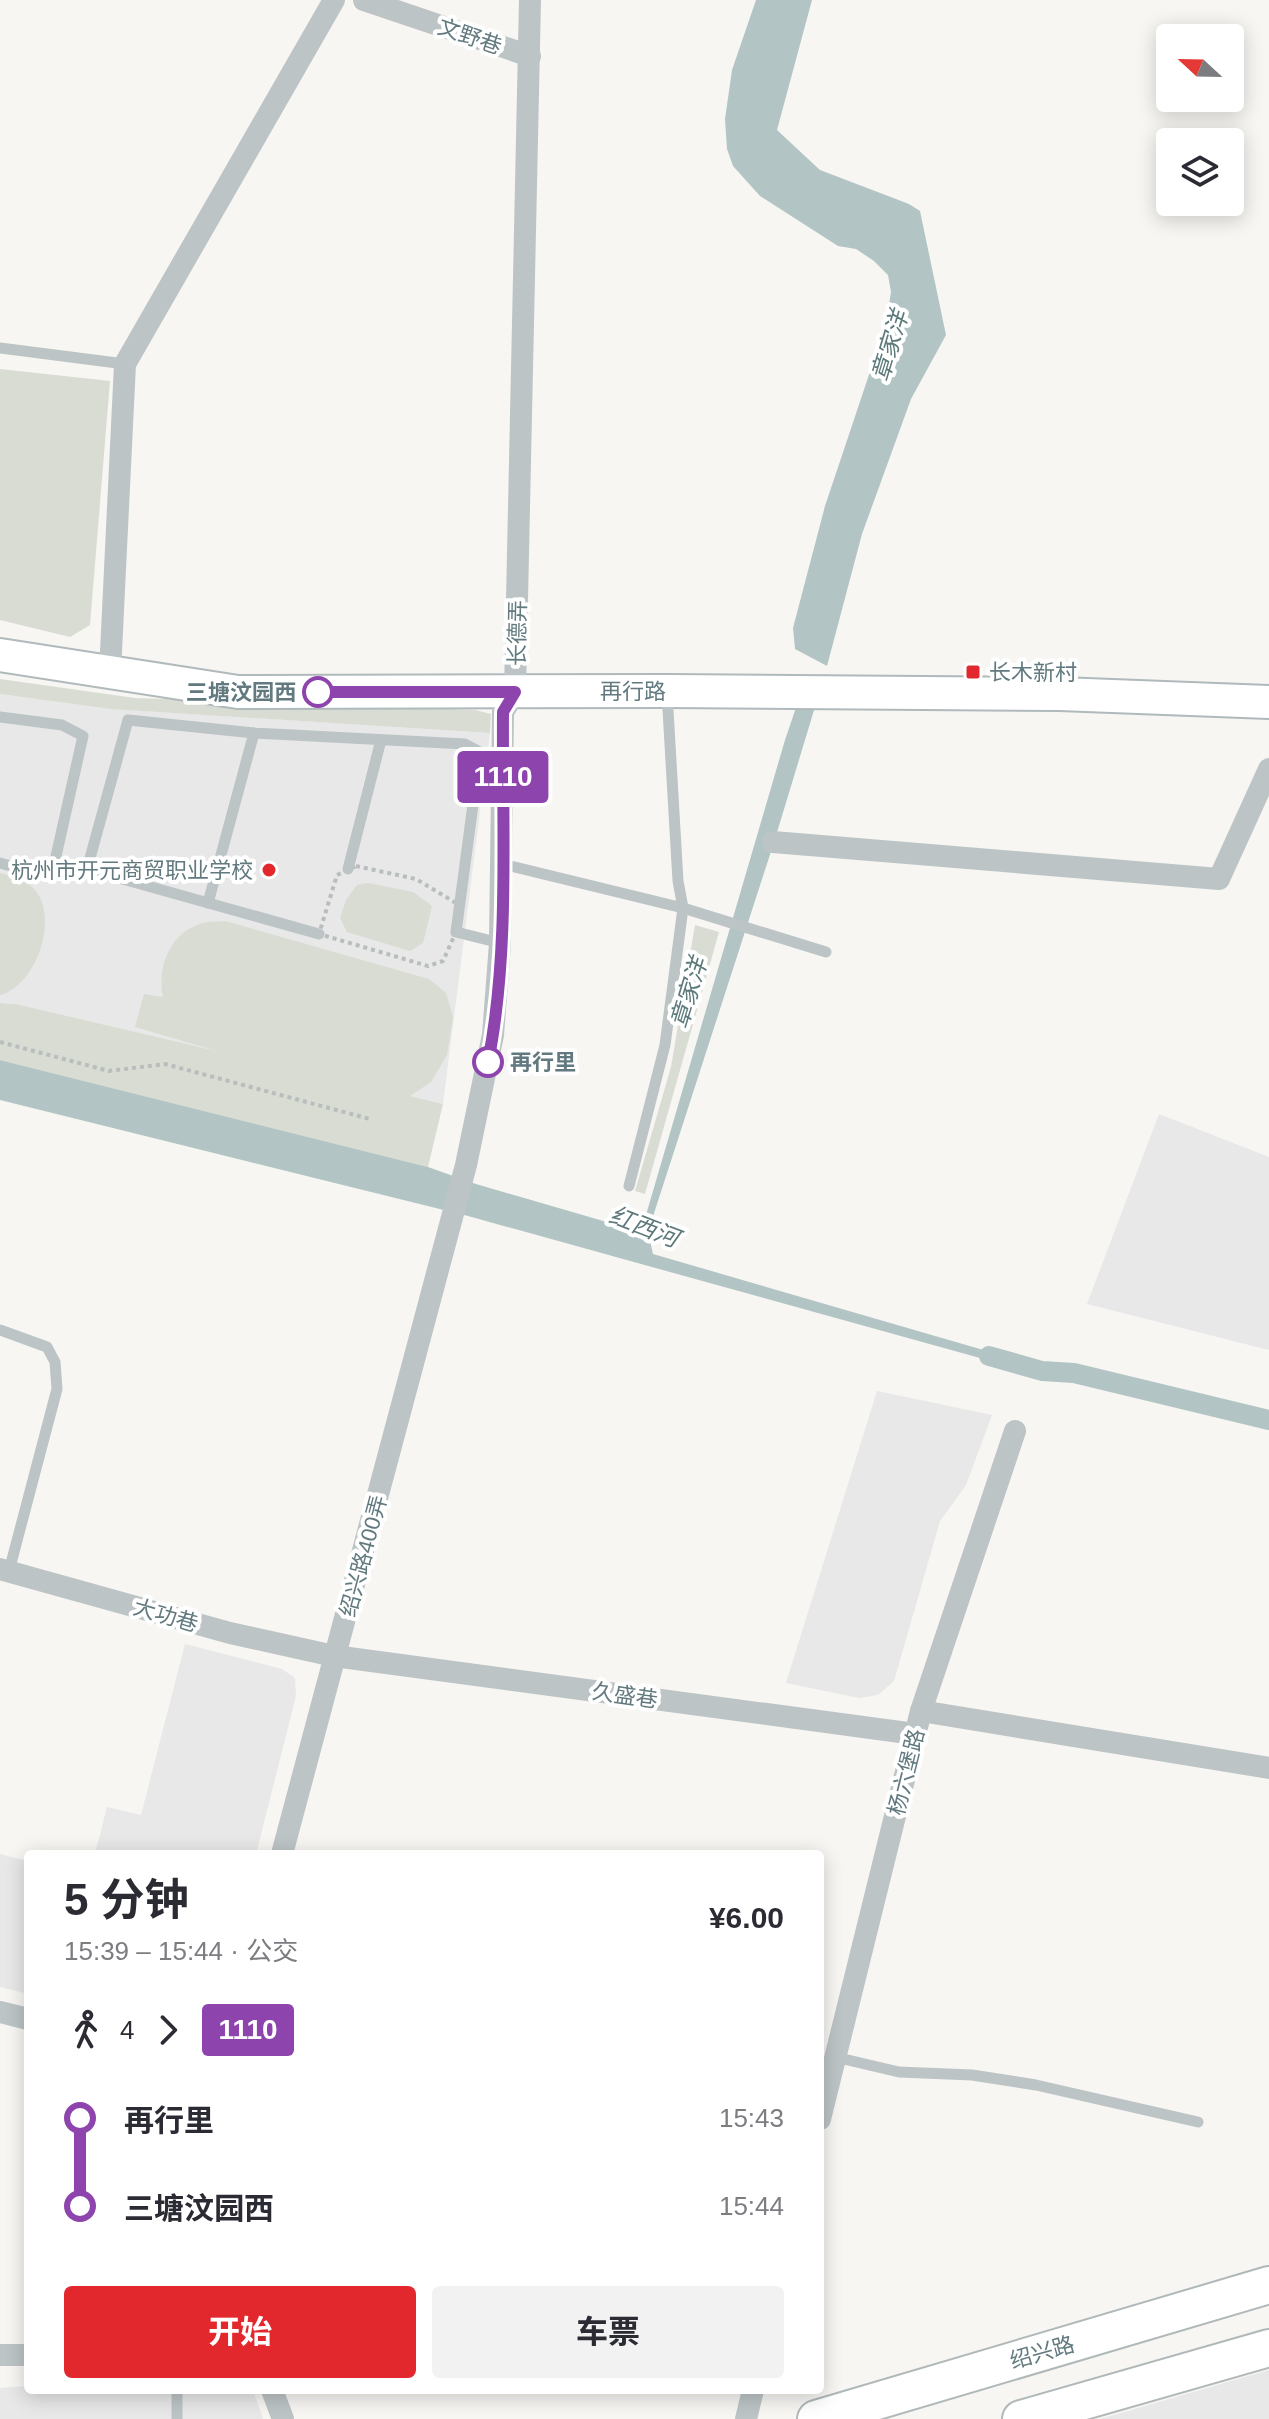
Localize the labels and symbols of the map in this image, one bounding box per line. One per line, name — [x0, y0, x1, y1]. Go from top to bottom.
street label: 文野巷 — [435, 14, 505, 59]
north arrow — [1156, 24, 1244, 112]
water label: 章家洋 — [866, 305, 914, 384]
street label: 长德弄 — [504, 600, 531, 666]
place label: 长木新村 — [989, 660, 1077, 685]
marker: 长木新村 — [964, 663, 982, 681]
marker: 三塘汶园西 — [303, 677, 333, 707]
street label: 再行路 — [600, 679, 666, 704]
place label: 三塘汶园西 — [186, 680, 296, 705]
line badge: 1110 — [447, 751, 559, 803]
place label: 杭州市开元商贸职业学校 — [11, 858, 253, 883]
marker: 杭州市开元商贸职业学校 — [260, 861, 278, 879]
water label: 章家洋 — [665, 952, 713, 1031]
marker: 再行里 — [473, 1047, 503, 1077]
place label: 再行里 — [510, 1050, 576, 1075]
water label: 红西河 — [606, 1201, 686, 1253]
street label: 绍兴路400弄 — [335, 1493, 392, 1620]
street label: 大功巷 — [131, 1594, 201, 1637]
street label: 久盛巷 — [591, 1679, 659, 1712]
street label: 杨六堡路 — [884, 1726, 929, 1818]
street label: 绍兴路 — [1007, 2331, 1077, 2374]

